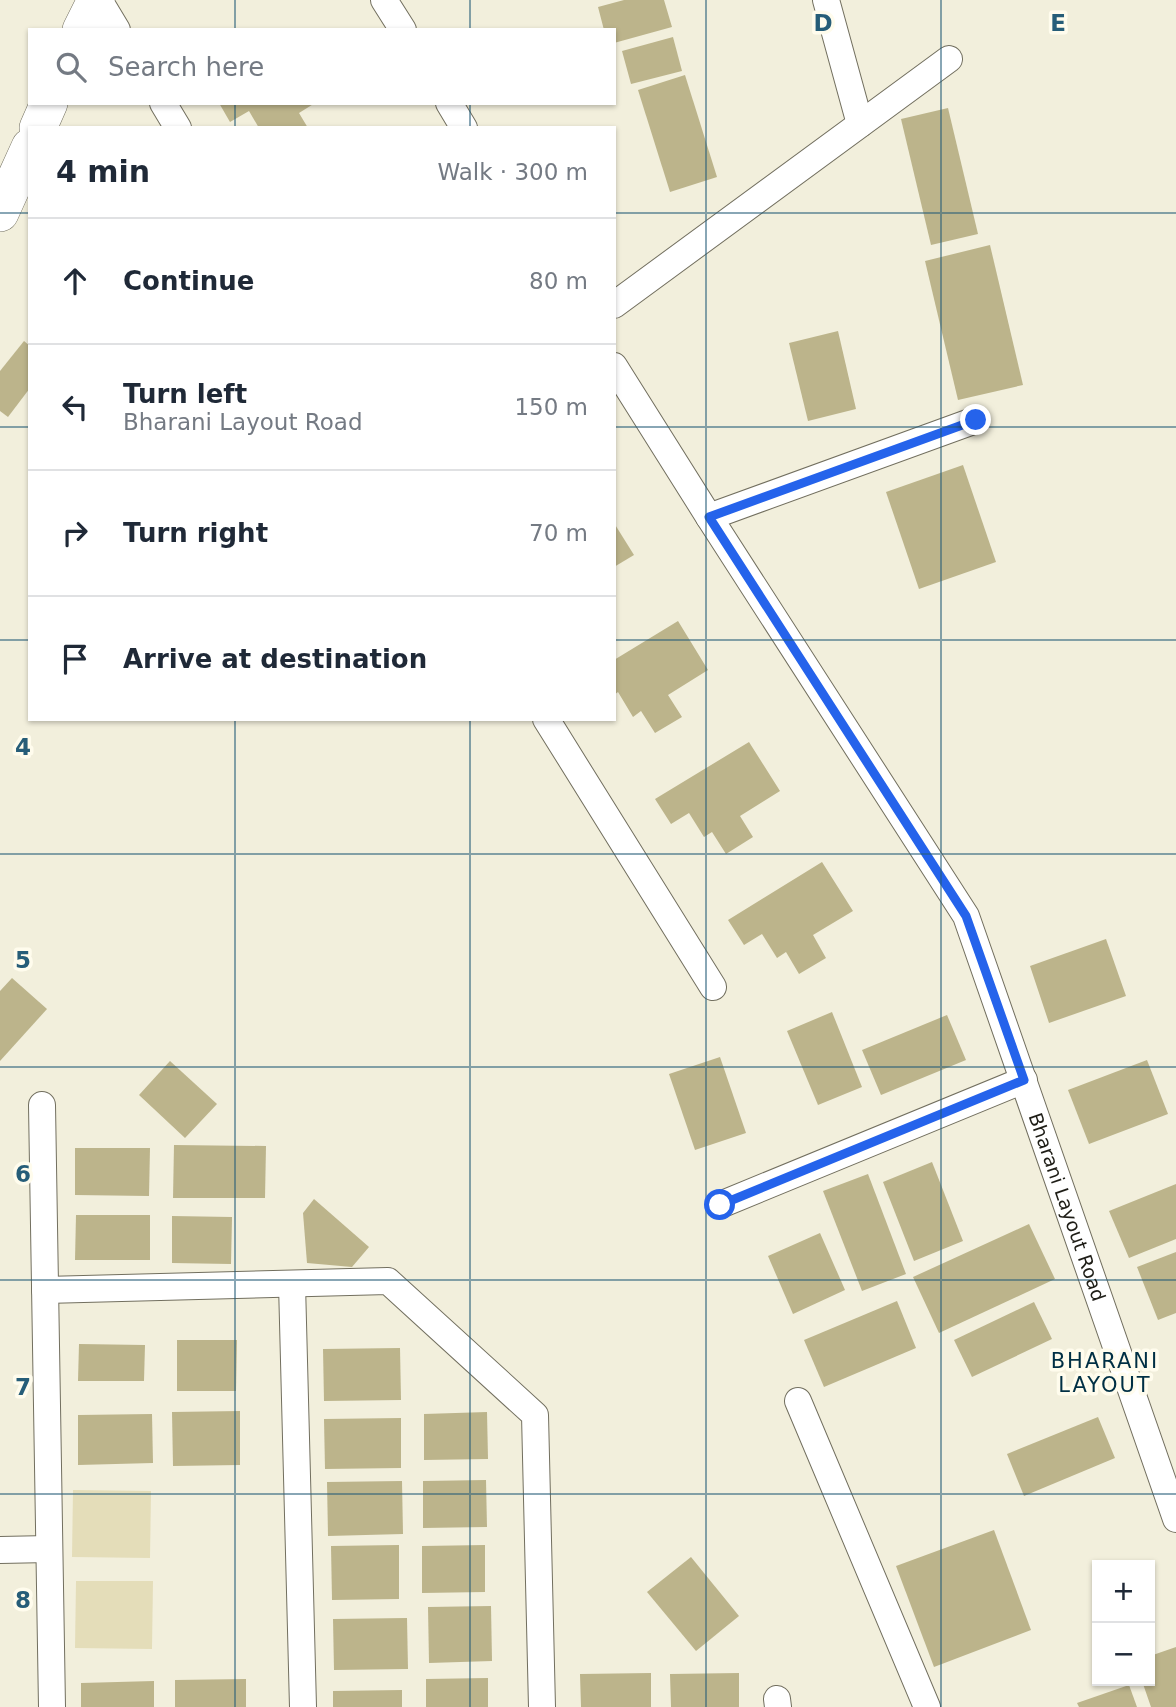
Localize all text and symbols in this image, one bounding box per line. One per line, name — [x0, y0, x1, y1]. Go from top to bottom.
text: D — [813, 10, 833, 36]
text: E — [1050, 10, 1066, 36]
search box — [28, 28, 616, 105]
icon: search — [52, 48, 90, 86]
text: Search here — [108, 52, 264, 82]
text: 4 min — [56, 154, 150, 189]
text: Walk · 300 m — [437, 159, 588, 185]
icon: ahead — [56, 262, 94, 300]
text: Continue — [123, 266, 254, 296]
text: 80 m — [529, 268, 588, 294]
text: Turn left — [123, 379, 247, 409]
icon: left — [56, 388, 94, 426]
text: 150 m — [514, 394, 588, 420]
route end — [960, 404, 991, 435]
text: Bharani Layout Road — [123, 409, 363, 435]
icon: right — [56, 514, 94, 552]
text: Turn right — [123, 518, 268, 548]
text: 70 m — [529, 520, 588, 546]
icon: arrive — [56, 640, 94, 678]
text: Arrive at destination — [123, 644, 427, 674]
text: 4 — [15, 734, 31, 760]
text: 5 — [15, 947, 31, 973]
street label: Bharani Layout Road — [1024, 1110, 1110, 1304]
text: 6 — [15, 1161, 31, 1187]
route start — [704, 1189, 735, 1220]
district label: BHARANI LAYOUT — [1051, 1349, 1159, 1397]
text: 7 — [15, 1374, 31, 1400]
map controls — [1092, 1560, 1155, 1686]
button: + — [1092, 1560, 1155, 1623]
text: 8 — [15, 1587, 31, 1613]
button: − — [1092, 1623, 1155, 1686]

